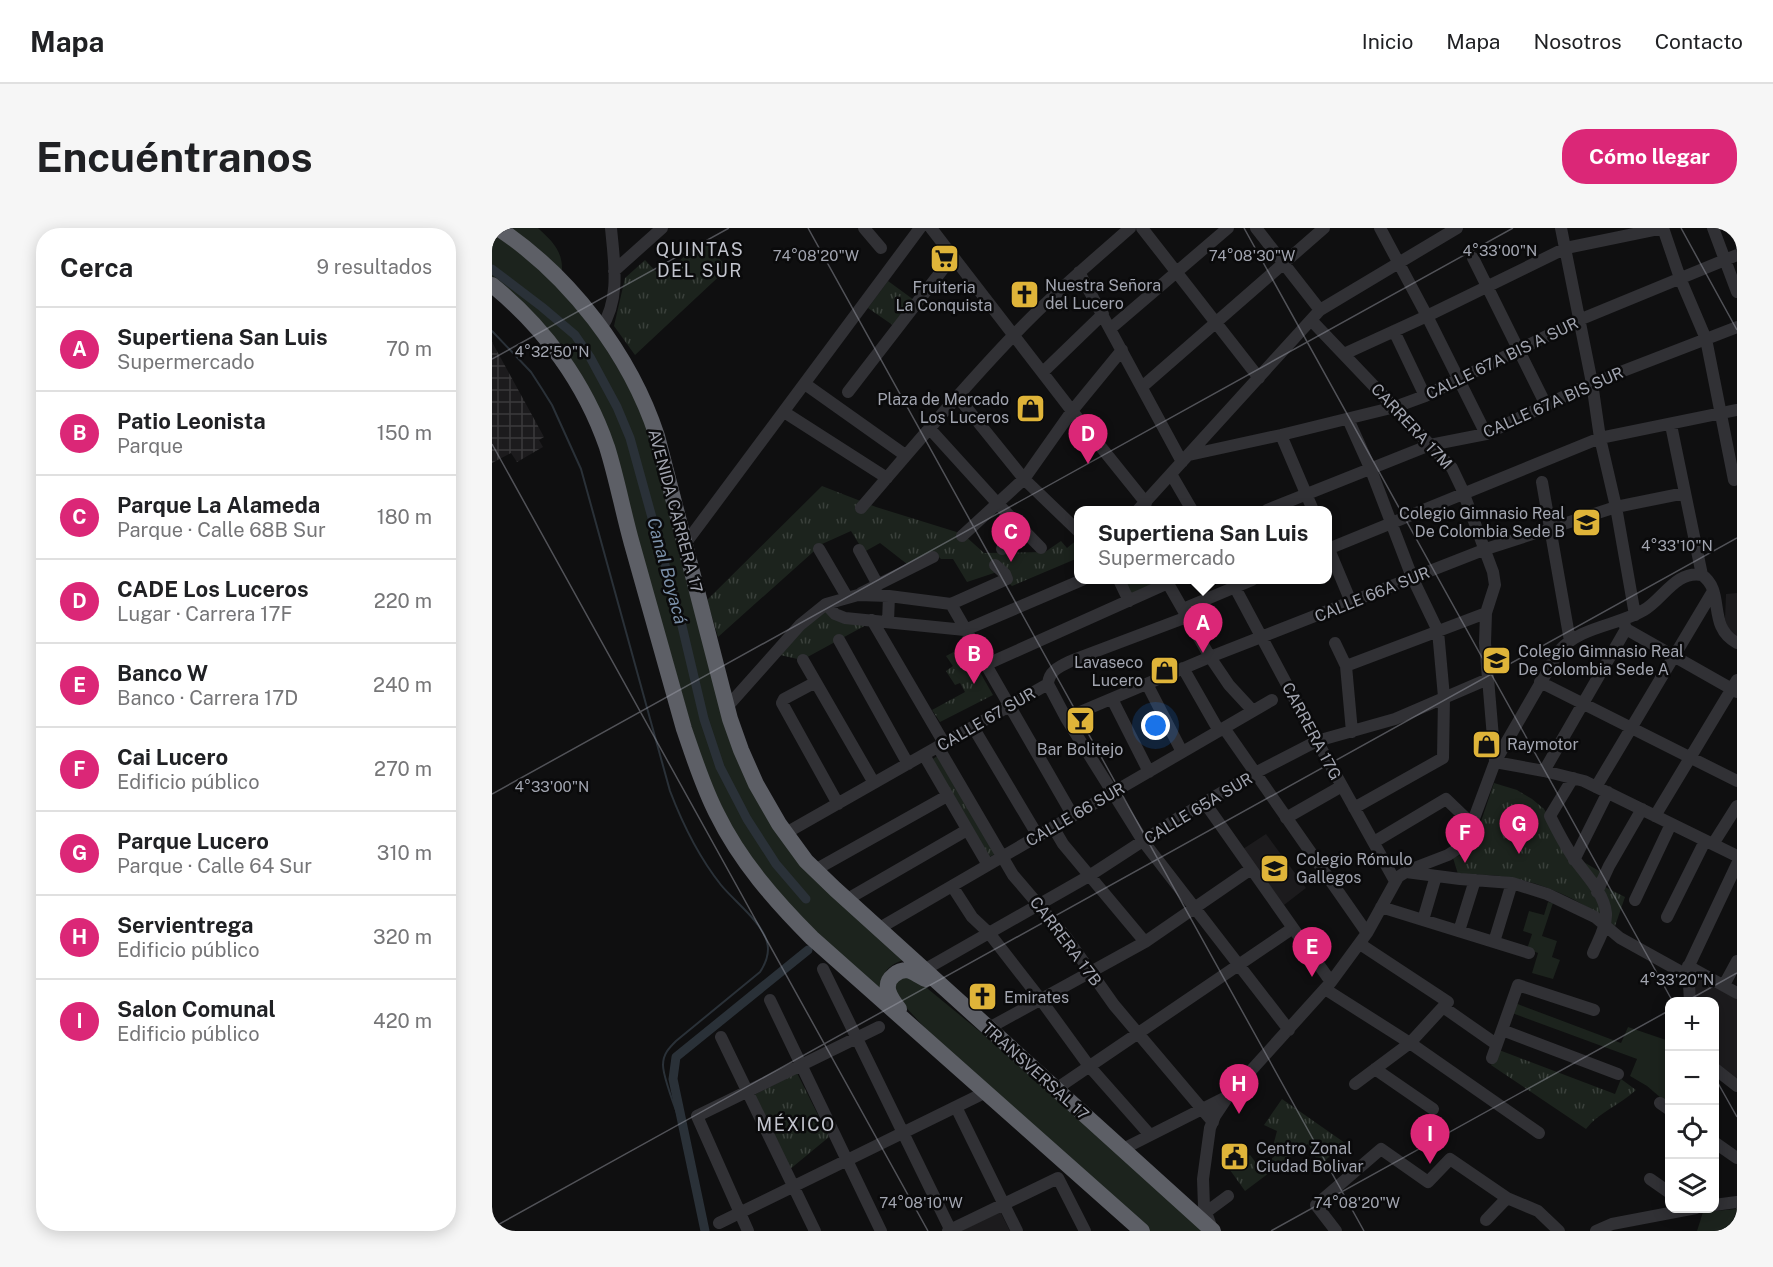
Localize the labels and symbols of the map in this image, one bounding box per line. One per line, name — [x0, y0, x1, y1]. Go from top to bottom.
district label: QUINTAS DEL SUR — [656, 239, 744, 281]
text: 4°33'00"N — [1463, 242, 1537, 259]
supermarket icon: Fruiteria La Conquista — [928, 243, 960, 275]
text: 74°08'20"W — [773, 247, 859, 264]
text: 74°08'30"W — [1209, 247, 1295, 264]
place label: Nuestra Señora del Lucero — [1045, 276, 1161, 313]
place label: Fruiteria La Conquista — [896, 278, 992, 315]
church icon: Nuestra Señora del Lucero — [1008, 278, 1040, 310]
street label: CALLE 67A BIS A SUR — [1423, 313, 1581, 404]
text: 4°32'50"N — [515, 343, 589, 360]
street label: CALLE 67A BIS SUR — [1480, 363, 1626, 442]
street label: CARRERA 17M — [1367, 380, 1456, 473]
place label: Plaza de Mercado Los Luceros — [877, 390, 1009, 427]
shop icon: Plaza de Mercado Los Luceros — [1014, 392, 1046, 424]
pin: D — [1068, 414, 1108, 464]
street label: AVENIDA CARRERA 17 — [644, 427, 707, 595]
place label: Colegio Gimnasio Real De Colombia Sede B — [1399, 504, 1565, 541]
school or university icon: Colegio Gimnasio Real De Colombia Sede B — [1570, 506, 1602, 538]
pin: C — [992, 512, 1030, 562]
water label: Canal Boyacá — [643, 515, 692, 627]
text: 4°33'10"N — [1641, 537, 1713, 554]
street label: CALLE 66A SUR — [1312, 563, 1432, 626]
pin: A — [1184, 604, 1222, 653]
pin: B — [954, 634, 994, 684]
place label: Colegio Gimnasio Real De Colombia Sede A — [1518, 642, 1684, 679]
school or university icon: Colegio Gimnasio Real De Colombia Sede A — [1481, 644, 1513, 676]
place label: Lavaseco Lucero — [1074, 653, 1143, 690]
shop icon: Lavaseco Lucero — [1148, 655, 1180, 687]
street label: CARRERA 17G — [1278, 679, 1345, 783]
street label: CALLE 67 SUR — [934, 684, 1039, 755]
bar icon: Bar Bolitejo — [1064, 705, 1096, 737]
your location — [1141, 711, 1170, 740]
shop icon: Raymotor — [1470, 728, 1502, 760]
place label: Raymotor — [1507, 735, 1579, 754]
place label: Bar Bolitejo — [1037, 740, 1123, 759]
street label: CALLE 65A SUR — [1141, 769, 1256, 848]
text: 4°33'00"N — [515, 778, 589, 795]
street label: CALLE 66 SUR — [1022, 778, 1128, 850]
pin: G — [1500, 804, 1538, 854]
pin: F — [1446, 814, 1484, 863]
place label: Colegio Rómulo Gallegos — [1296, 850, 1413, 887]
school or university icon: Colegio Rómulo Gallegos — [1259, 852, 1291, 884]
street label: CARRERA 17B — [1026, 893, 1105, 990]
pin: E — [1292, 928, 1332, 977]
text: 4°33'20"N — [1640, 971, 1714, 988]
church icon: Emirates — [967, 981, 999, 1013]
place label: Emirates — [1004, 988, 1069, 1007]
street label: TRANSVERSAL 17 — [979, 1019, 1093, 1124]
pin: H — [1220, 1064, 1258, 1114]
district label: MÉXICO — [756, 1113, 836, 1135]
pin: I — [1410, 1114, 1450, 1164]
place label: Centro Zonal Ciudad Bolivar — [1256, 1139, 1364, 1176]
public building icon: Centro Zonal Ciudad Bolivar — [1219, 1141, 1251, 1173]
text: 74°08'10"W — [879, 1194, 963, 1211]
text: 74°08'20"W — [1314, 1194, 1400, 1211]

